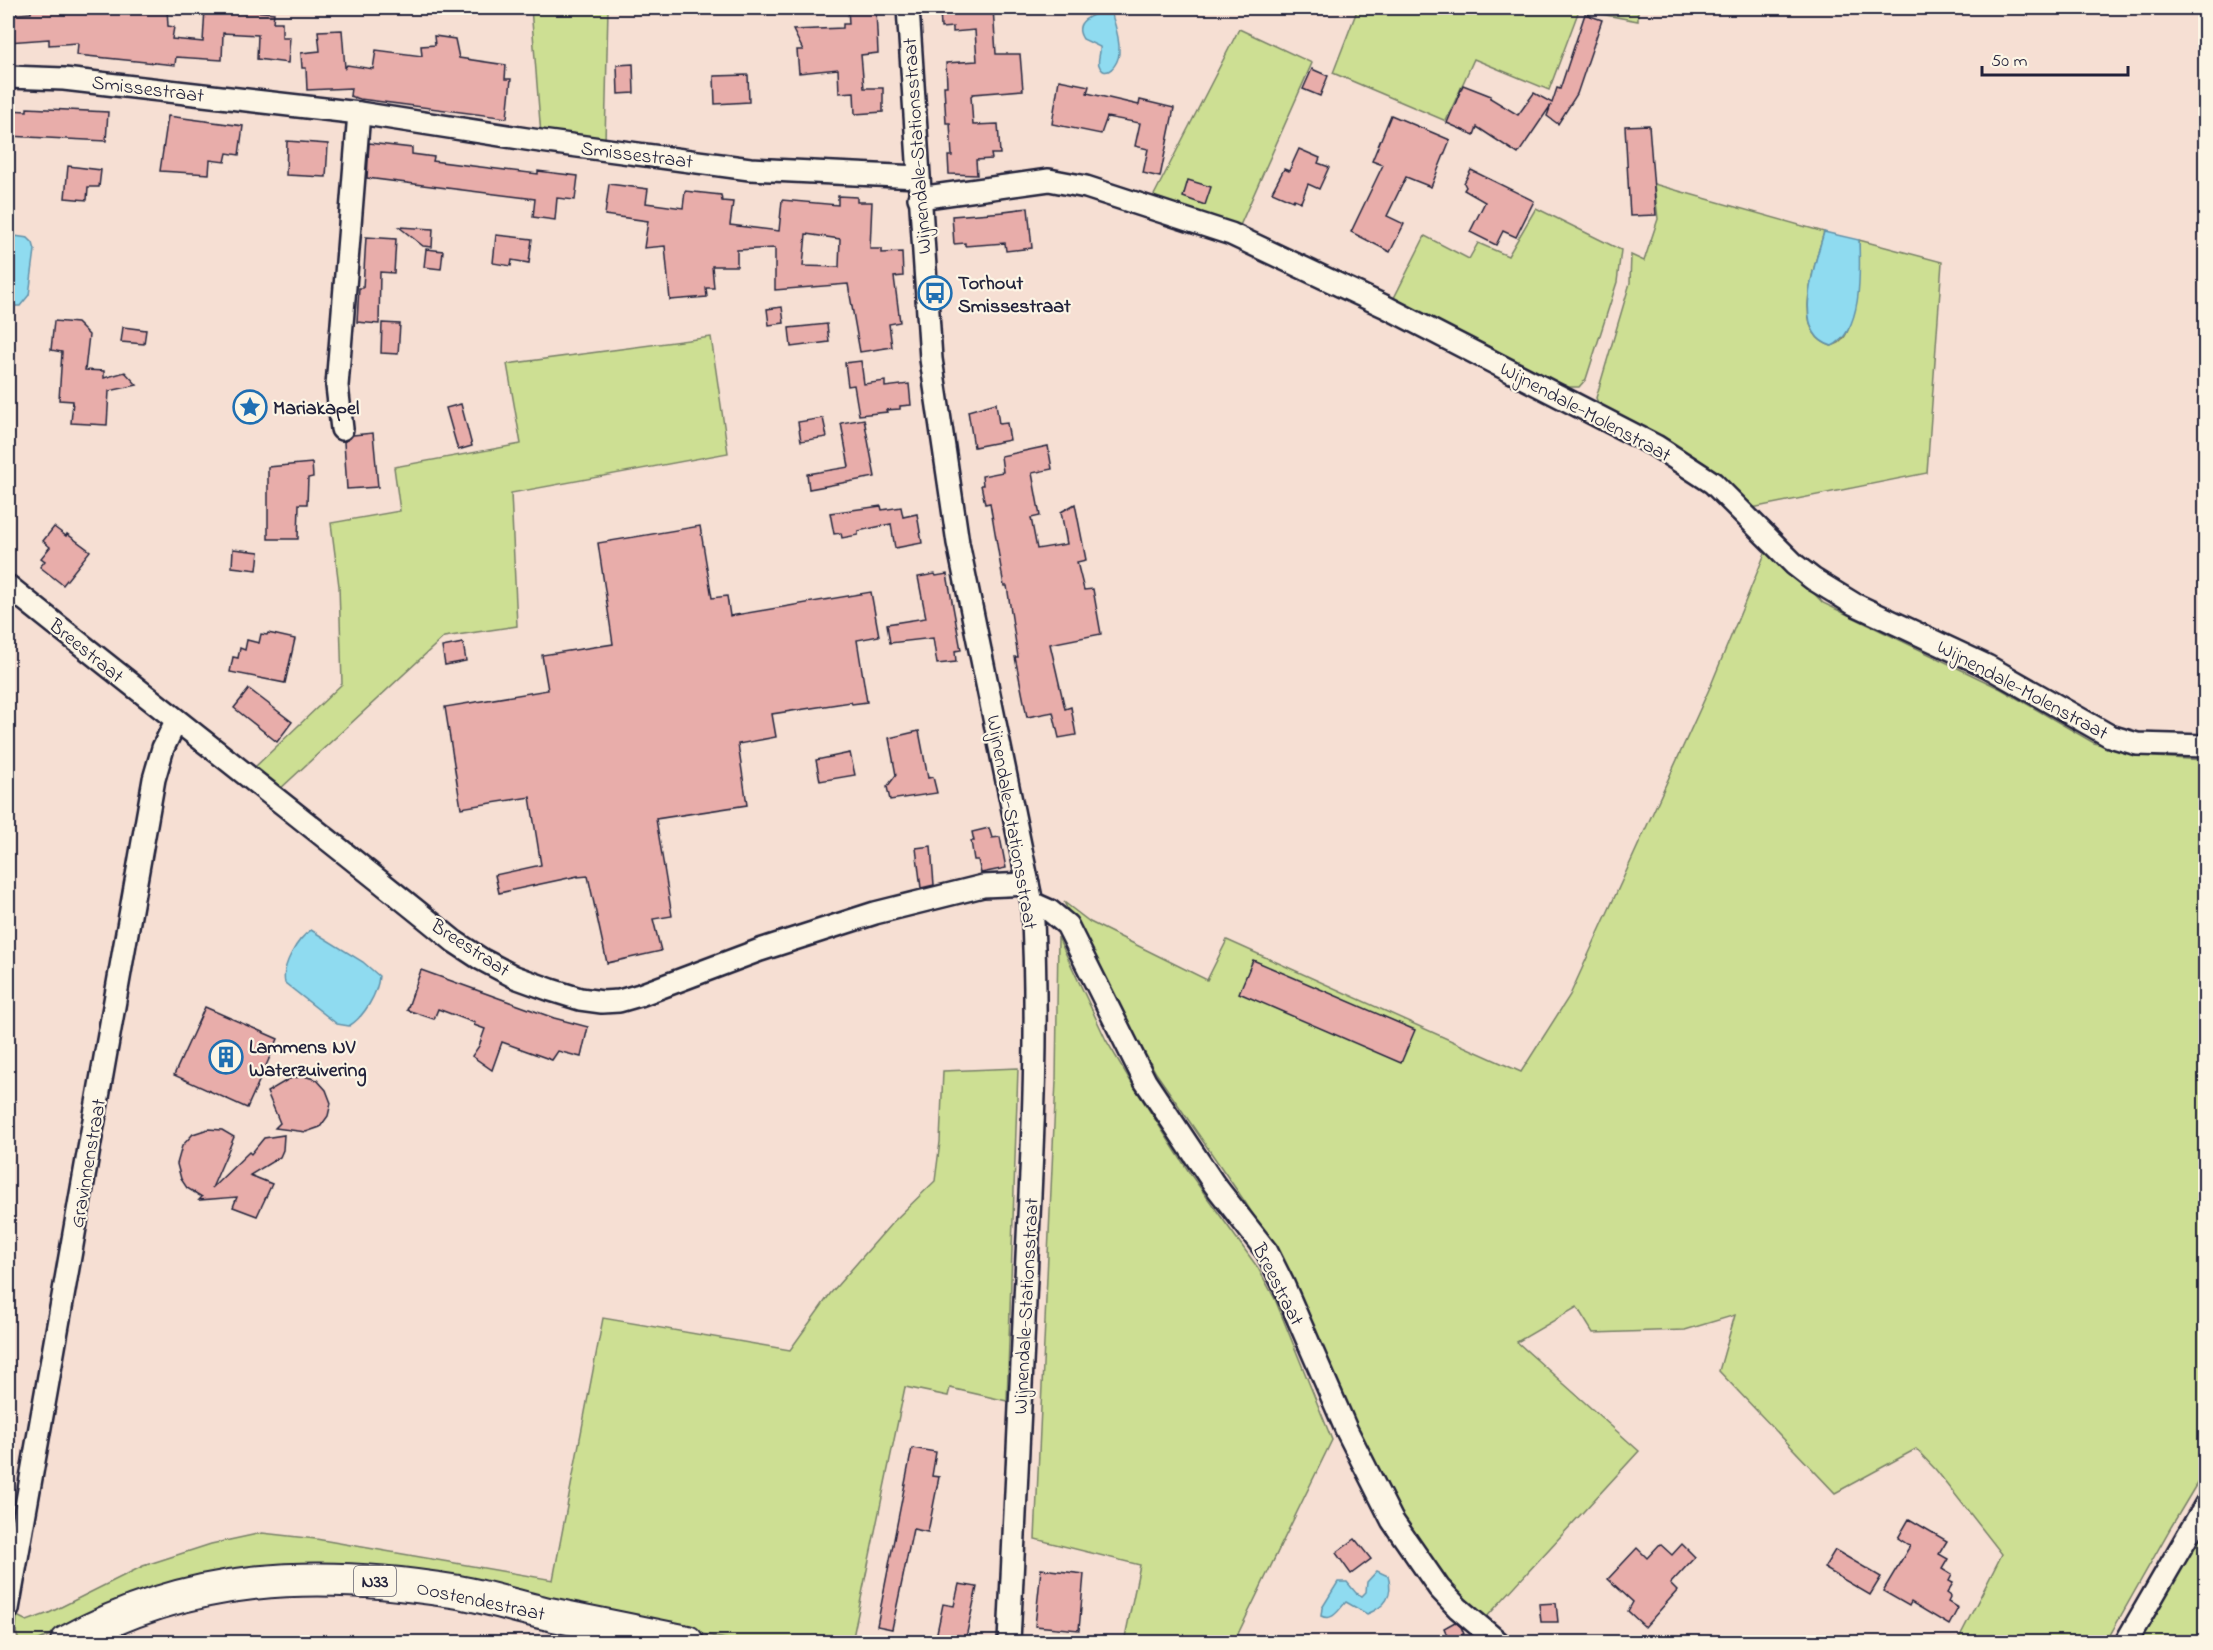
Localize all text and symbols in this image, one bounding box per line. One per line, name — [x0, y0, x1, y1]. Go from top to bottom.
street label: Wijnendale-Stationsstraat — [896, 36, 941, 255]
scale bar — [1982, 39, 2128, 77]
text: 50 m — [1991, 49, 2028, 75]
street label: Smissestraat — [90, 69, 206, 112]
street label: Smissestraat — [579, 135, 695, 178]
place label: Torhout Smissestraat — [958, 270, 1071, 322]
bus stop icon: Torhout Smissestraat — [917, 275, 953, 311]
street label: Wijnendale-Molenstraat — [1494, 356, 1676, 471]
place icon: Mariakapel — [232, 389, 268, 425]
place label: Mariakapel — [273, 395, 359, 424]
street label: Breestraat — [41, 612, 129, 691]
street label: Wijnendale-Molenstraat — [1931, 634, 2113, 749]
street label: Wijnendale-Stationsstraat — [977, 713, 1044, 932]
street label: Breestraat — [424, 912, 515, 986]
place label: Lammens NV Waterzuivering — [249, 1034, 366, 1087]
building icon: Lammens NV Waterzuivering — [208, 1039, 244, 1075]
street label: Gravinnenstraat — [64, 1096, 115, 1230]
street label: Wijnendale-Stationsstraat — [1007, 1197, 1048, 1415]
street label: Breestraat — [1243, 1238, 1310, 1332]
road number: N33 — [354, 1566, 396, 1596]
street label: Oostendestraat — [413, 1575, 548, 1630]

